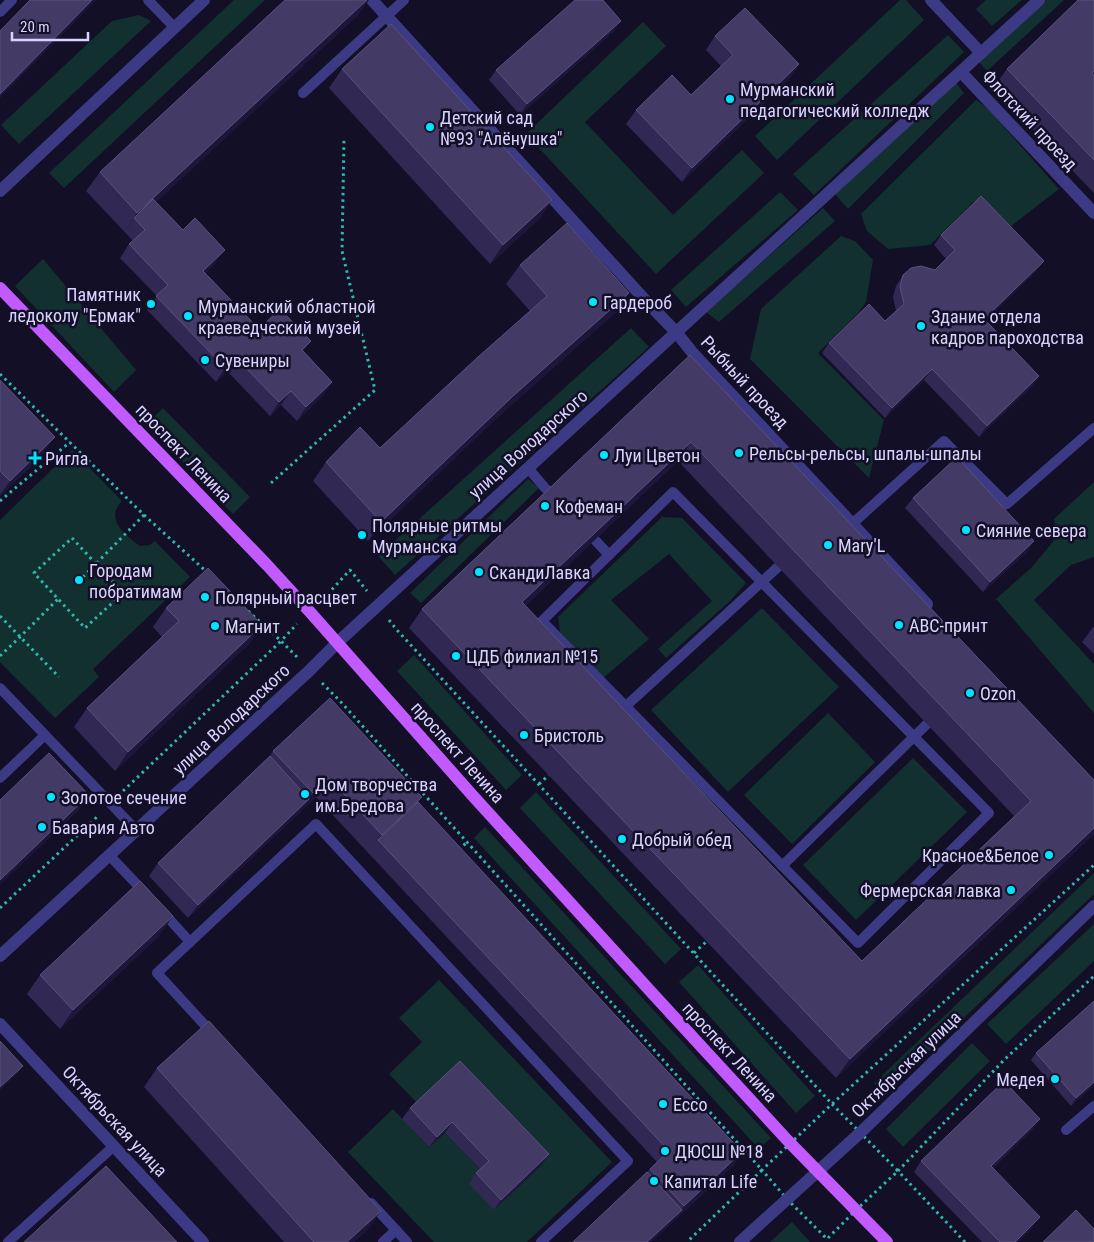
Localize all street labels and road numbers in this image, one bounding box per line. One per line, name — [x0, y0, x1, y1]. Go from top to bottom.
street label: Флотский проезд — [978, 65, 1082, 175]
street label: Рыбный проезд — [697, 331, 793, 433]
street label: улица Володарского — [464, 385, 592, 503]
street label: проспект Ленина — [132, 399, 236, 507]
street label: улица Володарского — [168, 659, 294, 779]
street label: проспект Ленина — [407, 697, 509, 807]
street label: проспект Ленина — [678, 998, 782, 1106]
street label: Октябрьская улица — [847, 1006, 965, 1122]
street label: Октябрьская улица — [58, 1061, 172, 1181]

